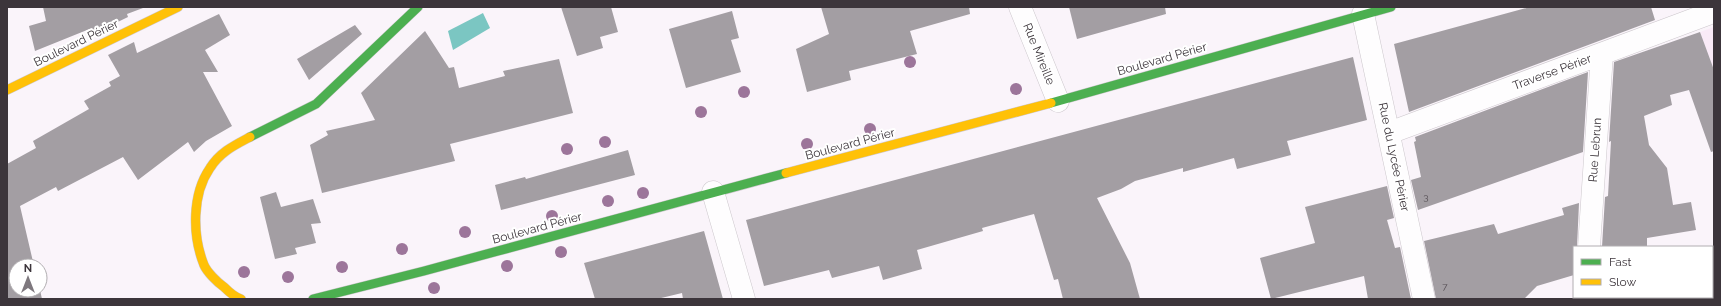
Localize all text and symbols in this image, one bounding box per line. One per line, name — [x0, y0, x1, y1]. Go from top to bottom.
street label: Boulevard Périer — [31, 16, 121, 70]
street label: Rue Mireille — [1020, 21, 1058, 87]
street label: Boulevard Périer — [1116, 39, 1209, 78]
street label: Traverse Périer — [1511, 51, 1594, 93]
street label: Rue du Lycée Périer — [1376, 101, 1413, 214]
street label: Rue Lebrun — [1586, 117, 1604, 183]
street label: Boulevard Périer — [804, 125, 897, 163]
house number: 3 — [1423, 191, 1429, 202]
street label: Boulevard Périer — [491, 209, 584, 247]
legend — [1573, 246, 1713, 298]
text: Fast — [1609, 255, 1632, 269]
north arrow — [8, 258, 48, 298]
text: N — [24, 262, 32, 275]
text: Slow — [1609, 275, 1636, 289]
house number: 7 — [1442, 281, 1448, 292]

